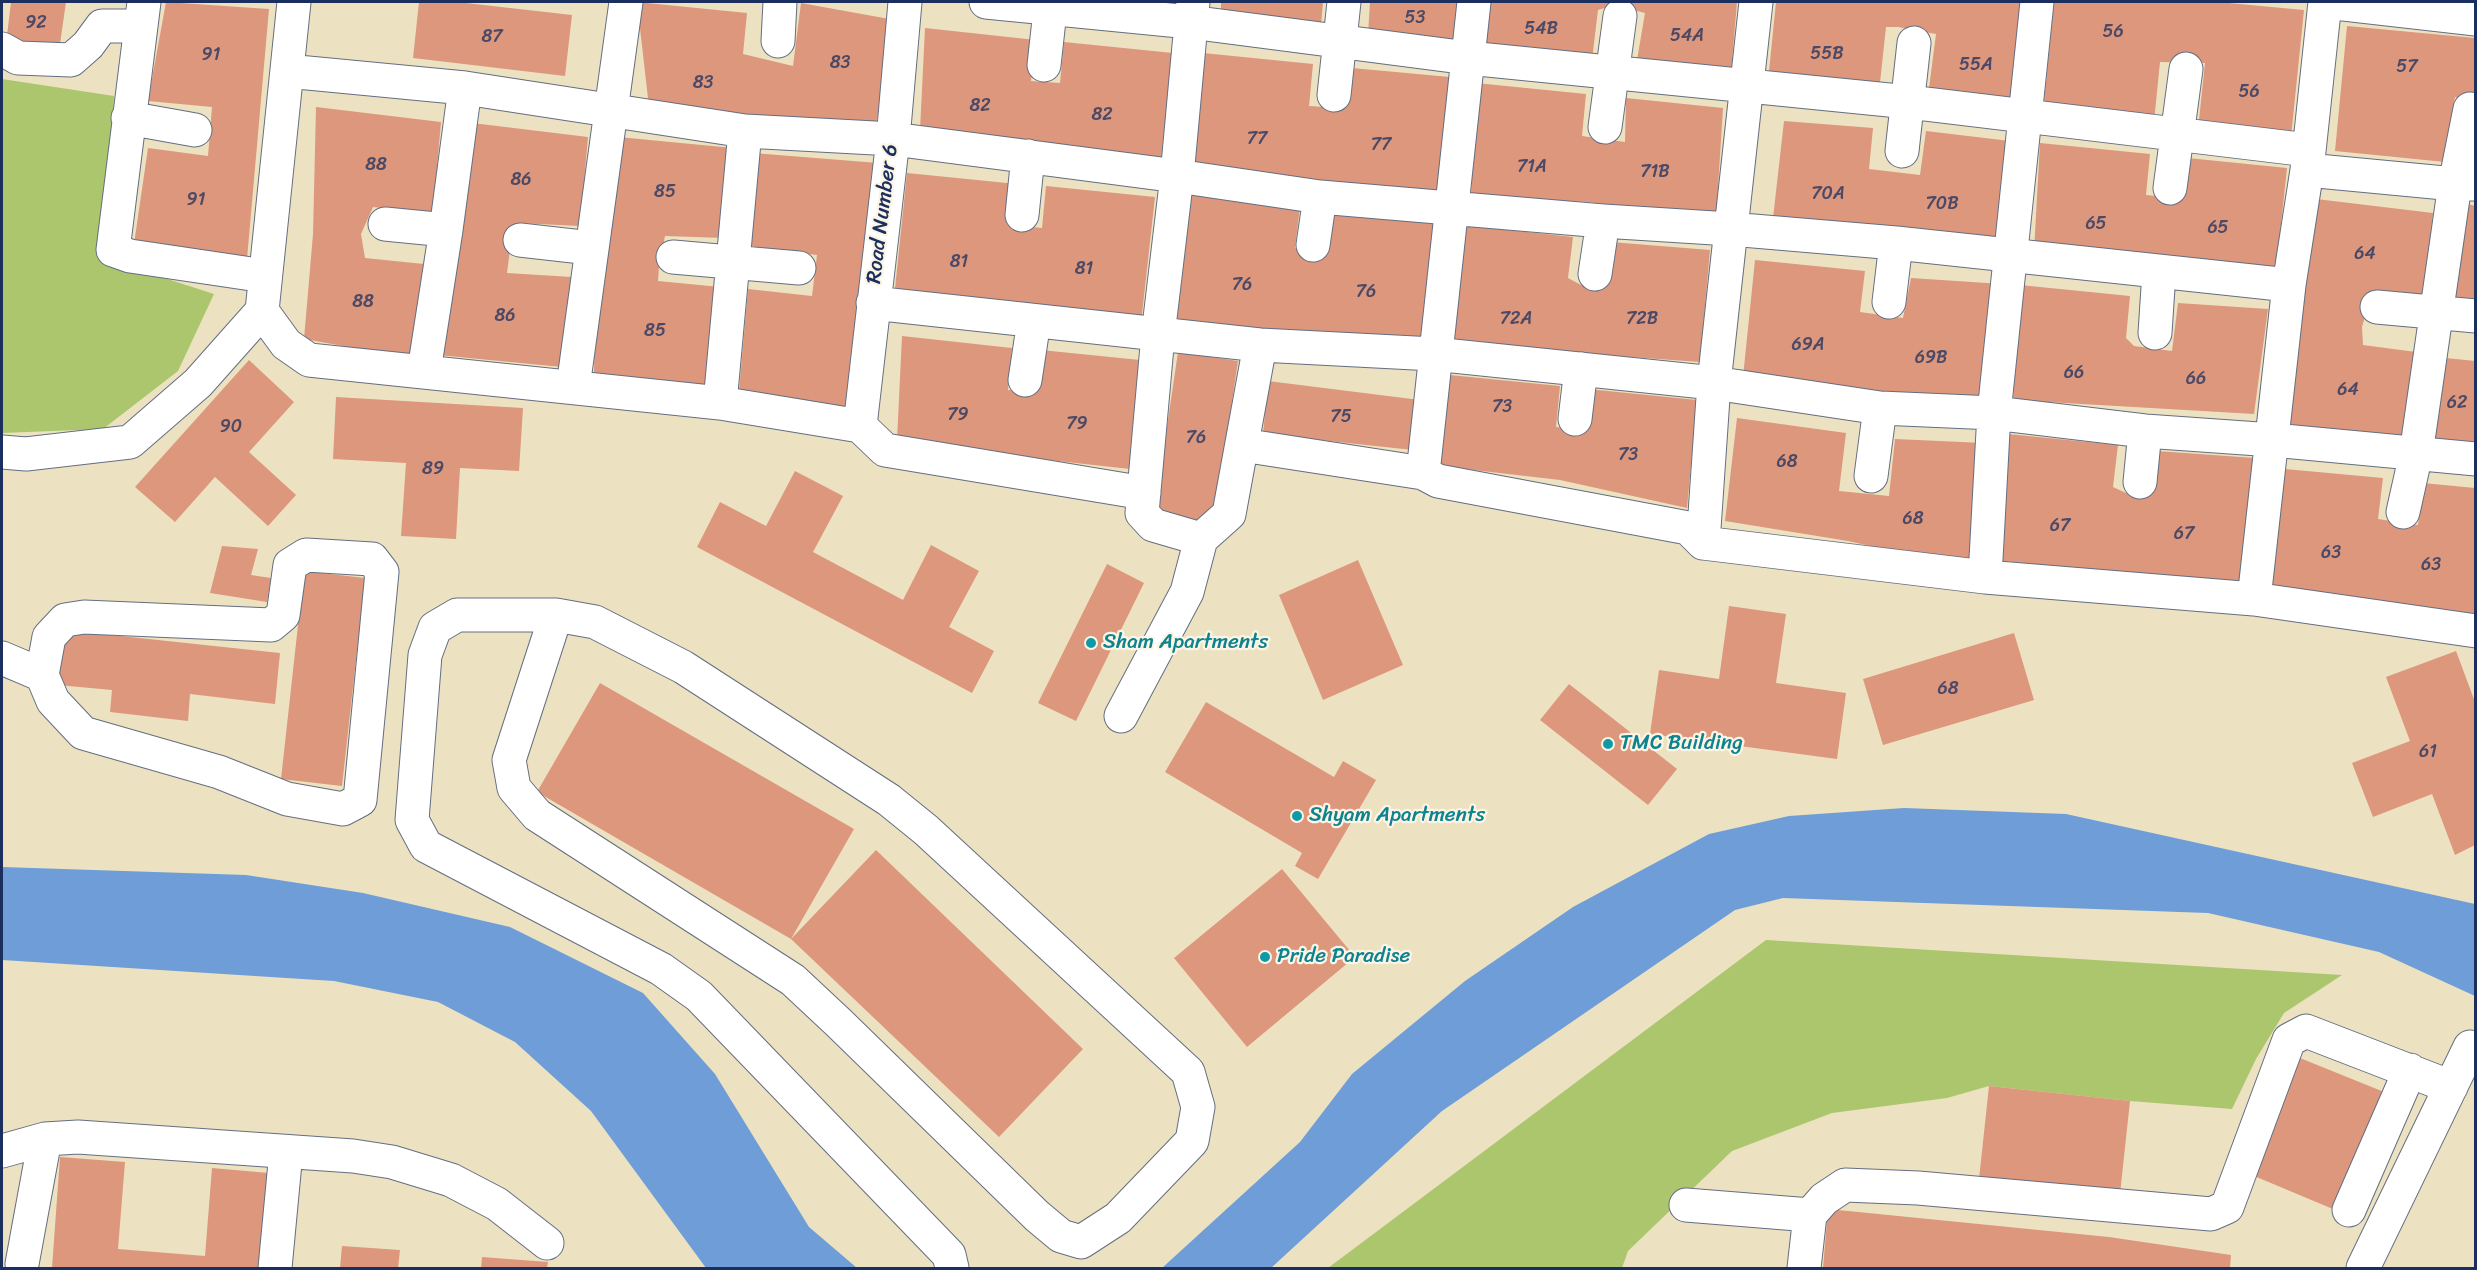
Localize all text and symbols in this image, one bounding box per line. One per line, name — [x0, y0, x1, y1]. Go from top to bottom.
house number: 53 — [1405, 7, 1425, 29]
house number: 92 — [25, 12, 47, 34]
house number: 54B — [1524, 18, 1558, 40]
house number: 56 — [2102, 21, 2124, 43]
house number: 54A — [1670, 25, 1704, 47]
house number: 87 — [481, 26, 503, 48]
house number: 55B — [1810, 43, 1844, 65]
house number: 91 — [202, 44, 220, 66]
house number: 83 — [830, 52, 850, 74]
house number: 55A — [1959, 54, 1993, 76]
house number: 57 — [2396, 56, 2418, 78]
house number: 83 — [693, 72, 713, 94]
house number: 56 — [2238, 81, 2260, 103]
house number: 82 — [969, 95, 991, 117]
house number: 82 — [1091, 104, 1113, 126]
house number: 77 — [1247, 128, 1267, 150]
house number: 77 — [1371, 134, 1391, 156]
street label: Road Number 6 — [862, 143, 904, 285]
house number: 88 — [365, 154, 387, 176]
house number: 71A — [1517, 156, 1547, 178]
house number: 71B — [1640, 161, 1670, 183]
house number: 86 — [510, 169, 532, 191]
house number: 85 — [654, 181, 676, 203]
house number: 70A — [1811, 183, 1845, 205]
house number: 91 — [187, 189, 205, 211]
house number: 70B — [1925, 193, 1959, 215]
house number: 65 — [2085, 213, 2107, 235]
house number: 65 — [2207, 217, 2229, 239]
house number: 64 — [2354, 243, 2376, 265]
house number: 81 — [950, 251, 968, 273]
house number: 81 — [1075, 258, 1093, 280]
house number: 76 — [1232, 274, 1252, 296]
house number: 76 — [1356, 281, 1376, 303]
house number: 88 — [352, 291, 374, 313]
house number: 86 — [494, 305, 516, 327]
house number: 72A — [1500, 308, 1532, 330]
house number: 72B — [1626, 308, 1658, 330]
house number: 85 — [644, 320, 666, 342]
house number: 69A — [1791, 334, 1825, 356]
house number: 69B — [1915, 347, 1947, 369]
house number: 66 — [2064, 362, 2084, 384]
house number: 66 — [2186, 368, 2206, 390]
house number: 64 — [2337, 379, 2359, 401]
house number: 62 — [2447, 392, 2467, 414]
house number: 73 — [1492, 396, 1512, 418]
house number: 79 — [947, 404, 969, 426]
house number: 75 — [1330, 406, 1352, 428]
house number: 79 — [1066, 413, 1088, 435]
house number: 90 — [220, 416, 242, 438]
house number: 76 — [1186, 427, 1206, 449]
house number: 73 — [1618, 444, 1638, 466]
house number: 68 — [1776, 451, 1798, 473]
house number: 89 — [422, 458, 444, 480]
house number: 68 — [1902, 508, 1924, 530]
house number: 67 — [2050, 515, 2070, 537]
house number: 67 — [2174, 523, 2194, 545]
house number: 63 — [2321, 542, 2341, 564]
house number: 63 — [2421, 554, 2441, 576]
place label: Sham Apartments — [1103, 630, 1268, 656]
marker: Sham Apartments — [1084, 636, 1098, 650]
house number: 68 — [1937, 678, 1959, 700]
place label: TMC Building — [1620, 731, 1743, 757]
marker: TMC Building — [1601, 737, 1615, 751]
house number: 61 — [2419, 741, 2437, 763]
place label: Shyam Apartments — [1309, 803, 1485, 829]
marker: Shyam Apartments — [1290, 809, 1304, 823]
place label: Pride Paradise — [1277, 944, 1410, 970]
marker: Pride Paradise — [1258, 950, 1272, 964]

